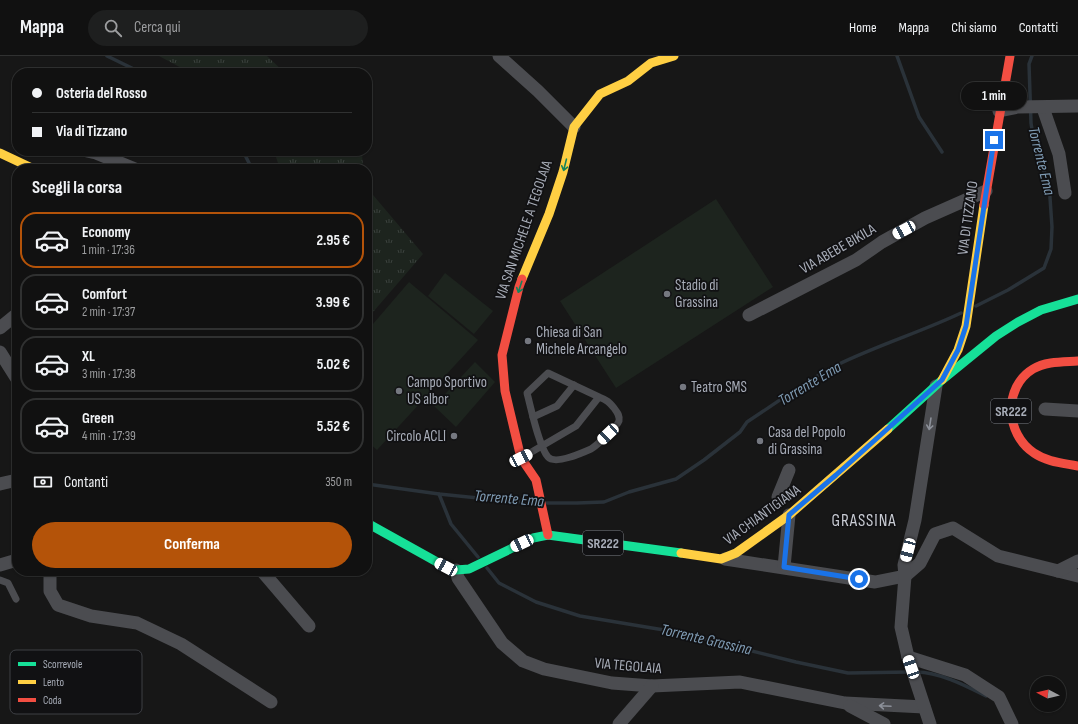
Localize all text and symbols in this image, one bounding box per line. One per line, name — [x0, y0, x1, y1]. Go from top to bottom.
search box — [88, 10, 368, 46]
text: Mappa — [20, 16, 64, 39]
icon: search — [102, 17, 124, 39]
text: Cerca qui — [134, 18, 181, 37]
text: Home — [849, 19, 877, 36]
text: Mappa — [899, 19, 929, 36]
text: Chi siamo — [951, 19, 997, 36]
text: Contatti — [1019, 19, 1058, 36]
callout: 1 min — [961, 82, 1027, 110]
text: Osteria del Rosso — [56, 84, 147, 103]
text: 1 min — [982, 88, 1006, 104]
text: Via di Tizzano — [56, 122, 127, 141]
water label: Torrente Ema — [1023, 125, 1059, 198]
route end — [985, 131, 1003, 149]
street label: VIA SAN MICHELE A TEGOLAIA — [491, 157, 557, 302]
one-way arrow — [560, 158, 568, 171]
text: Scegli la corsa — [32, 177, 122, 198]
street label: VIA DI TIZZANO — [953, 180, 983, 256]
street label: VIA ABEBE BIKILA — [797, 219, 880, 278]
car — [891, 219, 917, 241]
icon: car — [34, 222, 70, 258]
text: Economy — [82, 223, 131, 242]
text: 2.95 € — [317, 231, 350, 250]
text: 1 min · 17:36 — [82, 242, 135, 258]
place label: Stadio di Grassina — [675, 276, 719, 312]
one-way arrow — [516, 280, 523, 293]
icon: car — [34, 284, 70, 320]
text: Comfort — [82, 285, 127, 304]
marker: Stadio di Grassina — [662, 289, 672, 299]
text: 3.99 € — [316, 293, 350, 312]
text: 2 min · 17:37 — [82, 304, 135, 320]
place label: Chiesa di San Michele Arcangelo — [536, 323, 627, 359]
marker: Chiesa di San Michele Arcangelo — [523, 336, 533, 346]
icon: car — [34, 346, 70, 382]
text: XL — [82, 347, 95, 366]
text: 5.02 € — [317, 355, 350, 374]
water label: Torrente Ema — [775, 358, 845, 410]
text: 3 min · 17:38 — [82, 366, 136, 382]
place label: Campo Sportivo US albor — [407, 373, 487, 409]
place label: Teatro SMS — [691, 378, 747, 397]
marker: Teatro SMS — [678, 382, 688, 392]
marker: Campo Sportivo US albor — [394, 386, 404, 396]
road number: SR222 — [991, 399, 1031, 423]
icon: car — [34, 408, 70, 444]
text: Green — [82, 409, 114, 428]
text: 5.52 € — [317, 417, 350, 436]
one-way arrow — [926, 417, 934, 430]
car — [595, 421, 621, 447]
place label: Casa del Popolo di Grassina — [768, 423, 846, 459]
place label: Circolo ACLI — [386, 427, 446, 446]
text: 4 min · 17:39 — [82, 428, 136, 444]
marker: Circolo ACLI — [449, 431, 459, 441]
marker: Casa del Popolo di Grassina — [755, 436, 765, 446]
car — [508, 447, 534, 469]
icon: cash — [32, 471, 54, 493]
text: Contanti — [64, 473, 108, 492]
text: 350 m — [325, 474, 352, 490]
street label: VIA CHIANTIGIANA — [720, 480, 805, 549]
water label: Torrente Ema — [473, 486, 545, 512]
district label: GRASSINA — [831, 511, 897, 531]
button: Conferma — [32, 522, 352, 568]
road number: SR222 — [583, 531, 623, 555]
car — [509, 532, 535, 554]
car — [899, 537, 917, 563]
car — [433, 556, 459, 578]
route start — [850, 570, 868, 588]
water label: Torrente Grassina — [659, 620, 754, 660]
legend — [10, 650, 142, 714]
street label: VIA TEGOLAIA — [594, 654, 663, 678]
car — [901, 654, 921, 680]
text: Scorrevole — [43, 658, 82, 671]
text: Lento — [43, 676, 64, 689]
north arrow — [1030, 676, 1066, 712]
map controls — [1030, 676, 1066, 712]
text: Coda — [43, 694, 62, 707]
one-way arrow — [879, 702, 892, 709]

